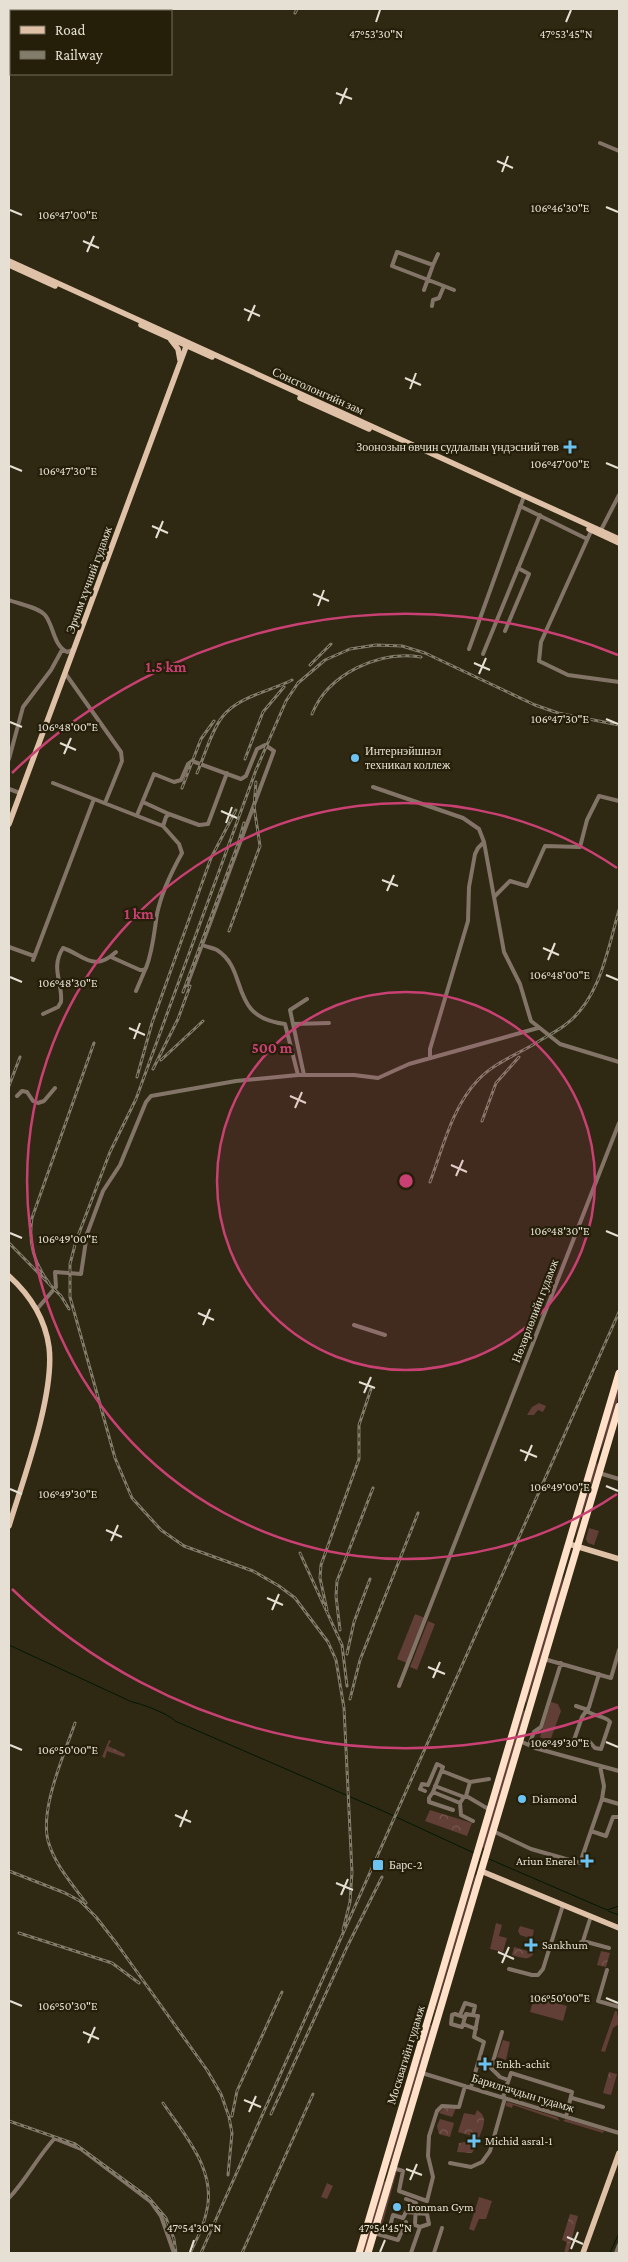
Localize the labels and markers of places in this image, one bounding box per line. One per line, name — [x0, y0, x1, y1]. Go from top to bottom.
place label: Зоонозын өвчин судлалын үндэсний төв — [356, 440, 559, 454]
marker: Зоонозын өвчин судлалын үндэсний төв — [563, 440, 577, 454]
place label: Интернэйшнэл техникал коллеж — [365, 744, 451, 772]
marker: Интернэйшнэл техникал коллеж — [349, 752, 361, 764]
centre of rings — [397, 1172, 415, 1190]
place label: Diamond — [532, 1792, 578, 1806]
marker: Diamond — [516, 1793, 528, 1805]
place label: Ariun Enerel — [516, 1854, 576, 1868]
marker: Ariun Enerel — [580, 1854, 594, 1868]
marker: Барс-2 — [371, 1858, 385, 1872]
place label: Барс-2 — [389, 1858, 423, 1872]
marker: Sankhum — [524, 1938, 538, 1952]
place label: Sankhum — [542, 1938, 588, 1952]
marker: Enkh-achit — [478, 2057, 492, 2071]
place label: Enkh-achit — [496, 2057, 551, 2071]
marker: Michid asral-1 — [467, 2134, 481, 2148]
place label: Michid asral-1 — [485, 2134, 552, 2148]
place label: Ironman Gym — [407, 2200, 474, 2214]
marker: Ironman Gym — [391, 2201, 403, 2213]

